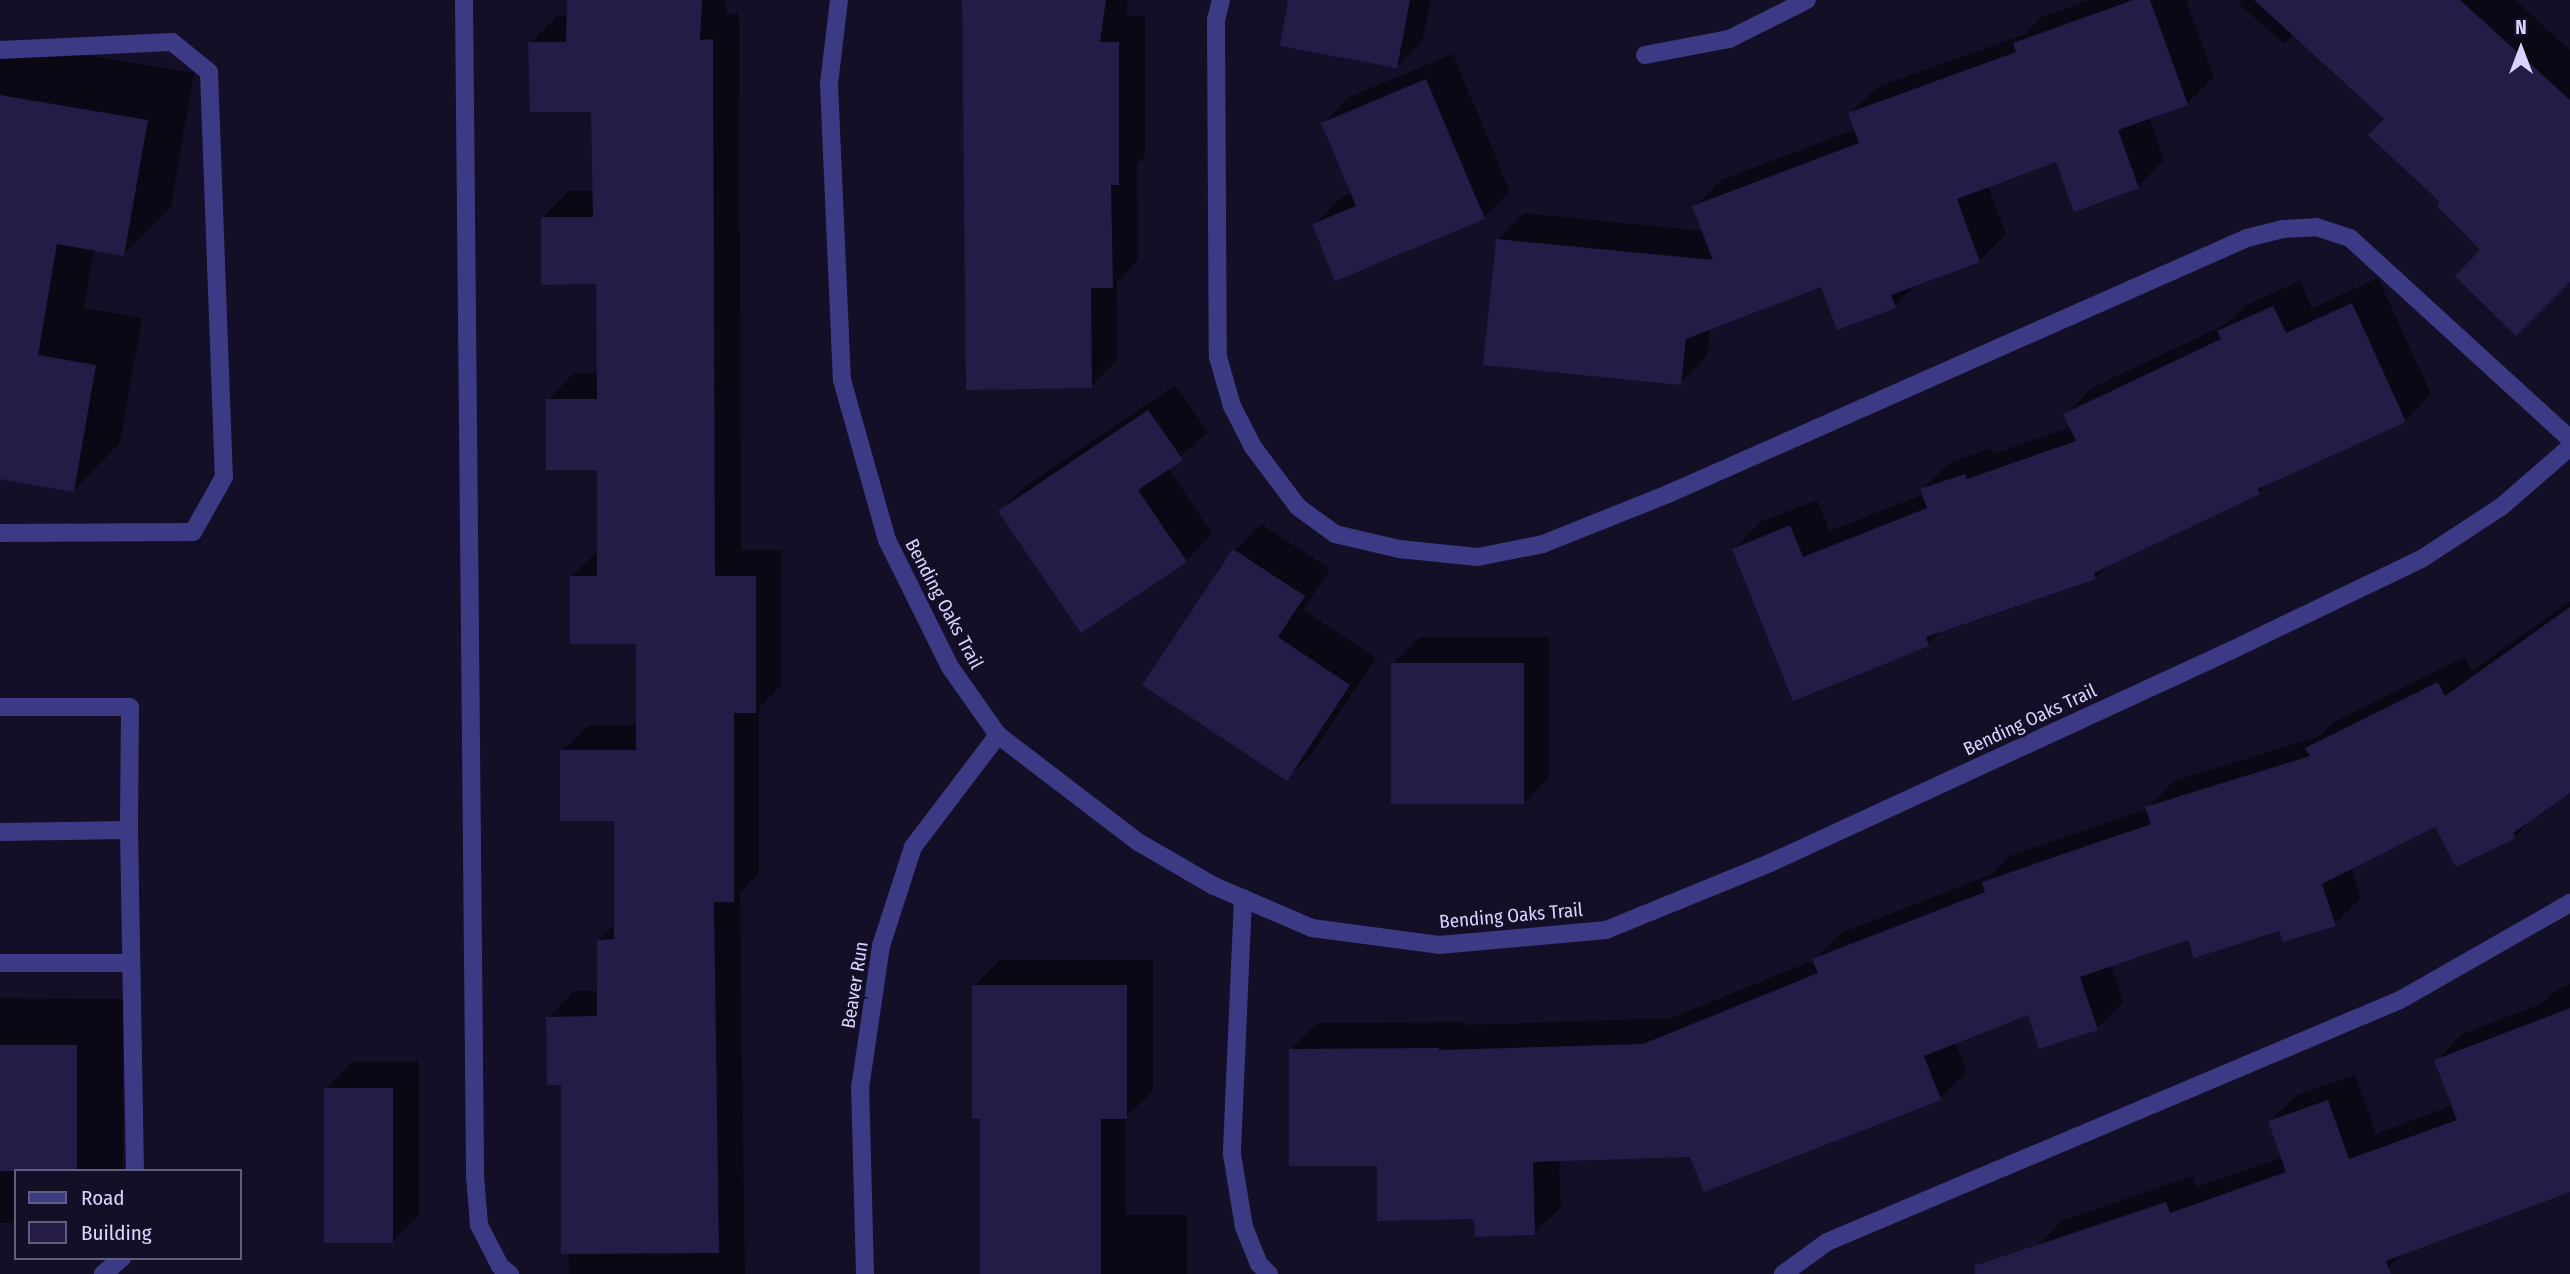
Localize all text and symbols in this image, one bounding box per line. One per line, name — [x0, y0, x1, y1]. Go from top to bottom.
north arrow — [2486, 14, 2556, 84]
text: N — [2515, 16, 2527, 39]
street label: Bending Oaks Trail — [900, 535, 988, 673]
street label: Bending Oaks Trail — [1960, 679, 2100, 761]
street label: Bending Oaks Trail — [1438, 898, 1584, 934]
street label: Beaver Run — [837, 940, 873, 1030]
legend — [14, 1169, 242, 1260]
text: Road — [81, 1185, 125, 1211]
text: Building — [81, 1220, 152, 1246]

